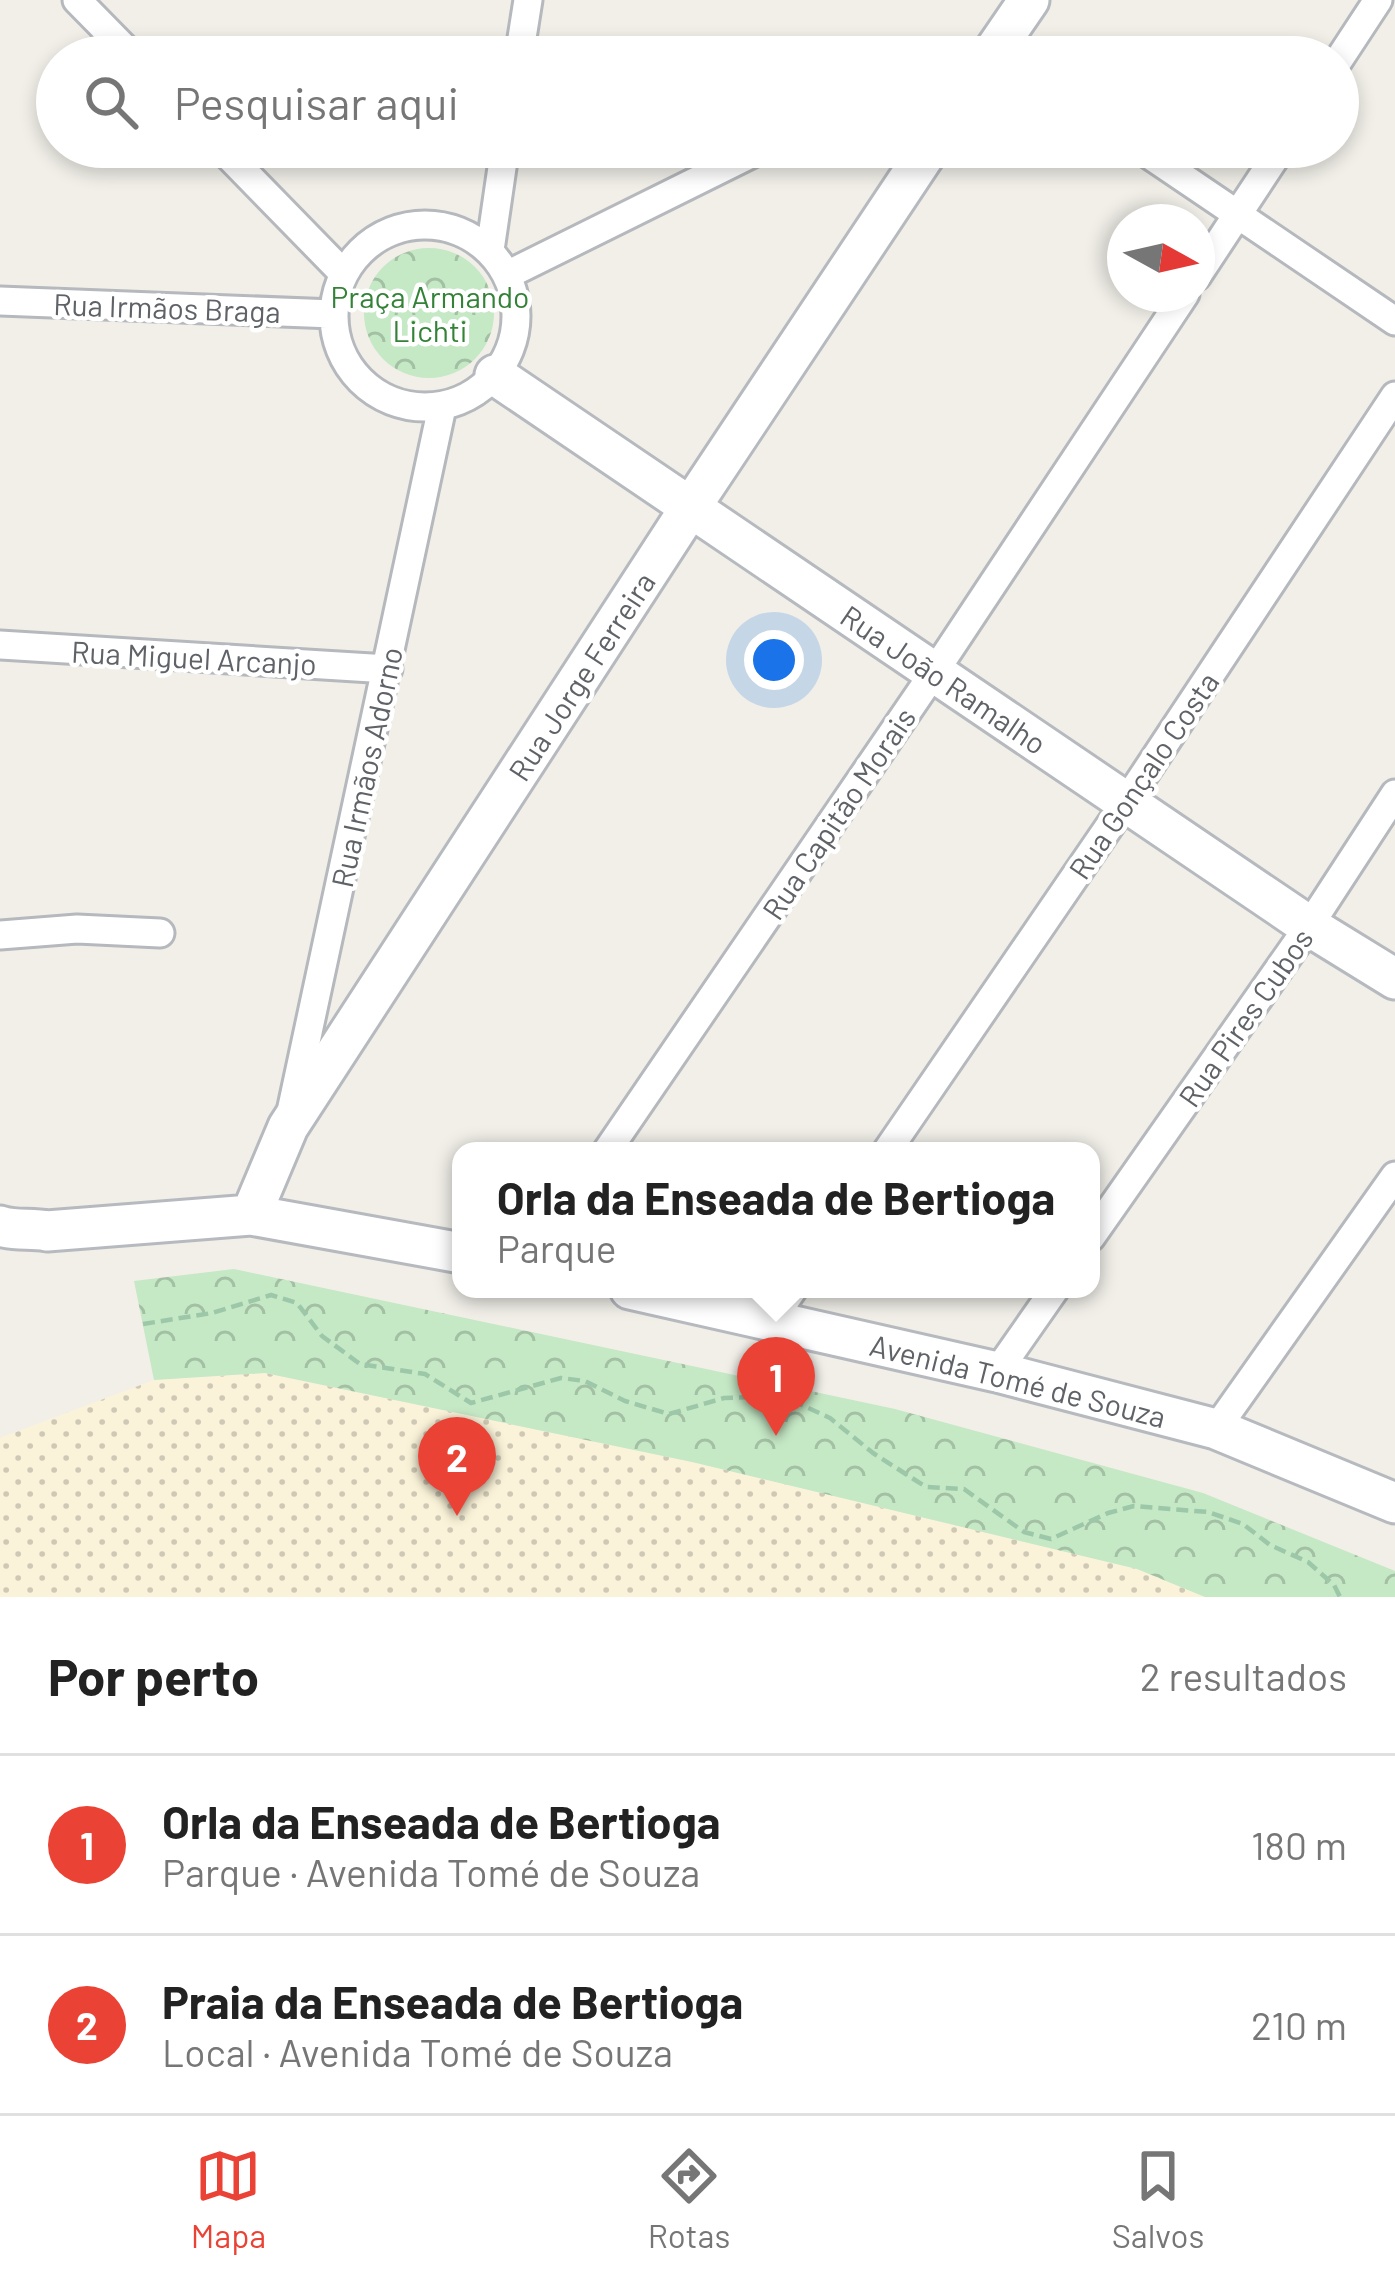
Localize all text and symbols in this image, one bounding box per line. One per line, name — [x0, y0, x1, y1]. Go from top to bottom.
search box — [36, 36, 1359, 168]
icon: search — [78, 69, 144, 135]
text: Pesquisar aqui — [174, 75, 459, 129]
north arrow — [1107, 204, 1215, 312]
park label: Praça Armando Lichti — [331, 278, 529, 348]
street label: Rua Irmãos Braga — [53, 285, 281, 329]
street label: Rua Jorge Ferreira — [500, 565, 662, 787]
street label: Rua João Ramalho — [834, 597, 1054, 761]
your location — [744, 630, 804, 690]
street label: Rua Miguel Arcanjo — [70, 633, 318, 681]
street label: Rua Irmãos Adorno — [323, 643, 409, 891]
street label: Rua Gonçalo Costa — [1060, 665, 1226, 885]
street label: Rua Capitão Morais — [754, 700, 922, 926]
street label: Rua Pires Cubos — [1170, 921, 1320, 1113]
popup — [452, 1142, 1100, 1298]
text: Orla da Enseada de Bertioga — [497, 1170, 1055, 1224]
text: Parque — [497, 1224, 617, 1271]
street label: Avenida Tomé de Souza — [866, 1326, 1170, 1434]
pin: 1 — [737, 1337, 815, 1436]
pin: 2 — [418, 1417, 496, 1516]
text: Por perto — [48, 1645, 259, 1706]
text: 2 resultados — [1140, 1652, 1347, 1699]
text: Orla da Enseada de Bertioga — [162, 1794, 720, 1848]
text: 1 — [80, 1821, 94, 1868]
text: 180 m — [1251, 1821, 1347, 1868]
text: Parque · Avenida Tomé de Souza — [162, 1848, 700, 1895]
text: Praia da Enseada de Bertioga — [162, 1974, 743, 2028]
text: 2 — [76, 2001, 98, 2048]
text: 210 m — [1251, 2001, 1347, 2048]
text: Local · Avenida Tomé de Souza — [162, 2028, 673, 2075]
tab: Mapa — [191, 2143, 266, 2255]
tab: Rotas — [648, 2143, 730, 2255]
tab: Salvos — [1112, 2143, 1204, 2255]

